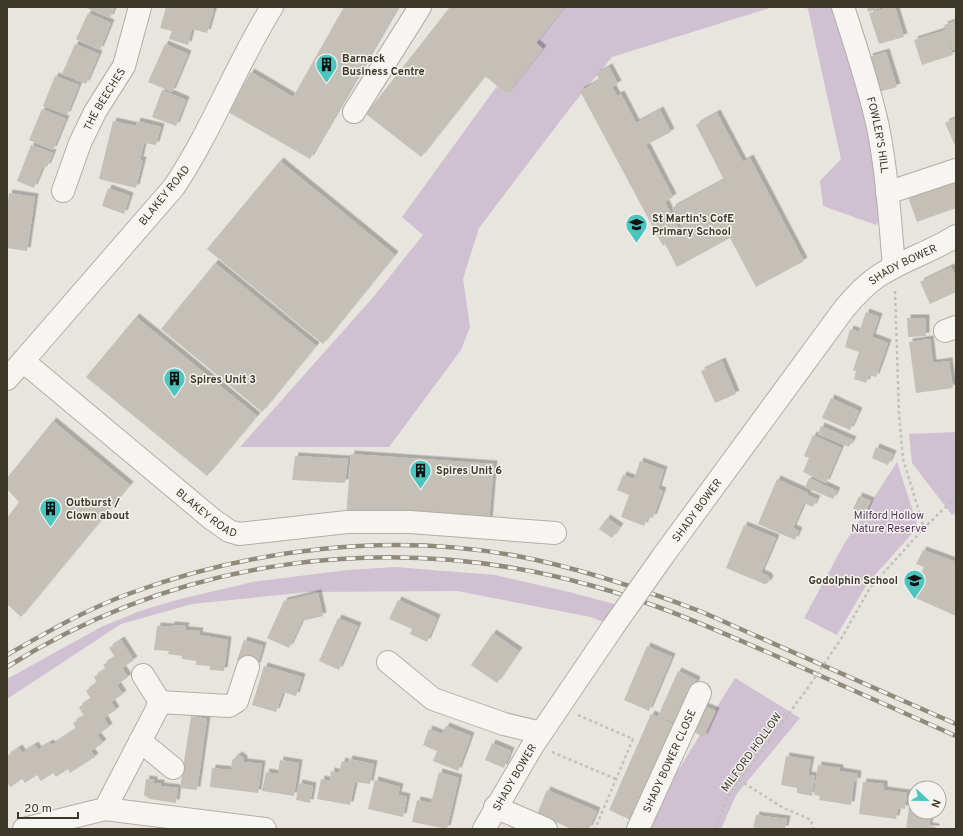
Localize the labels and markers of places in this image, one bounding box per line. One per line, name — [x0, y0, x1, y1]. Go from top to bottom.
building icon: Barnack Business Centre — [314, 51, 340, 84]
place label: Barnack Business Centre — [342, 52, 425, 79]
school or university icon: St Martin's CofE Primary School — [624, 211, 650, 244]
place label: St Martin's CofE Primary School — [652, 212, 734, 239]
building icon: Spires Unit 3 — [162, 366, 188, 399]
place label: Spires Unit 3 — [190, 373, 256, 387]
building icon: Spires Unit 6 — [407, 457, 433, 490]
place label: Spires Unit 6 — [436, 464, 502, 478]
building icon: Outburst / Clown about — [37, 495, 63, 528]
place label: Outburst / Clown about — [66, 496, 129, 523]
school or university icon: Godolphin School — [901, 567, 927, 600]
place label: Godolphin School — [808, 574, 898, 588]

